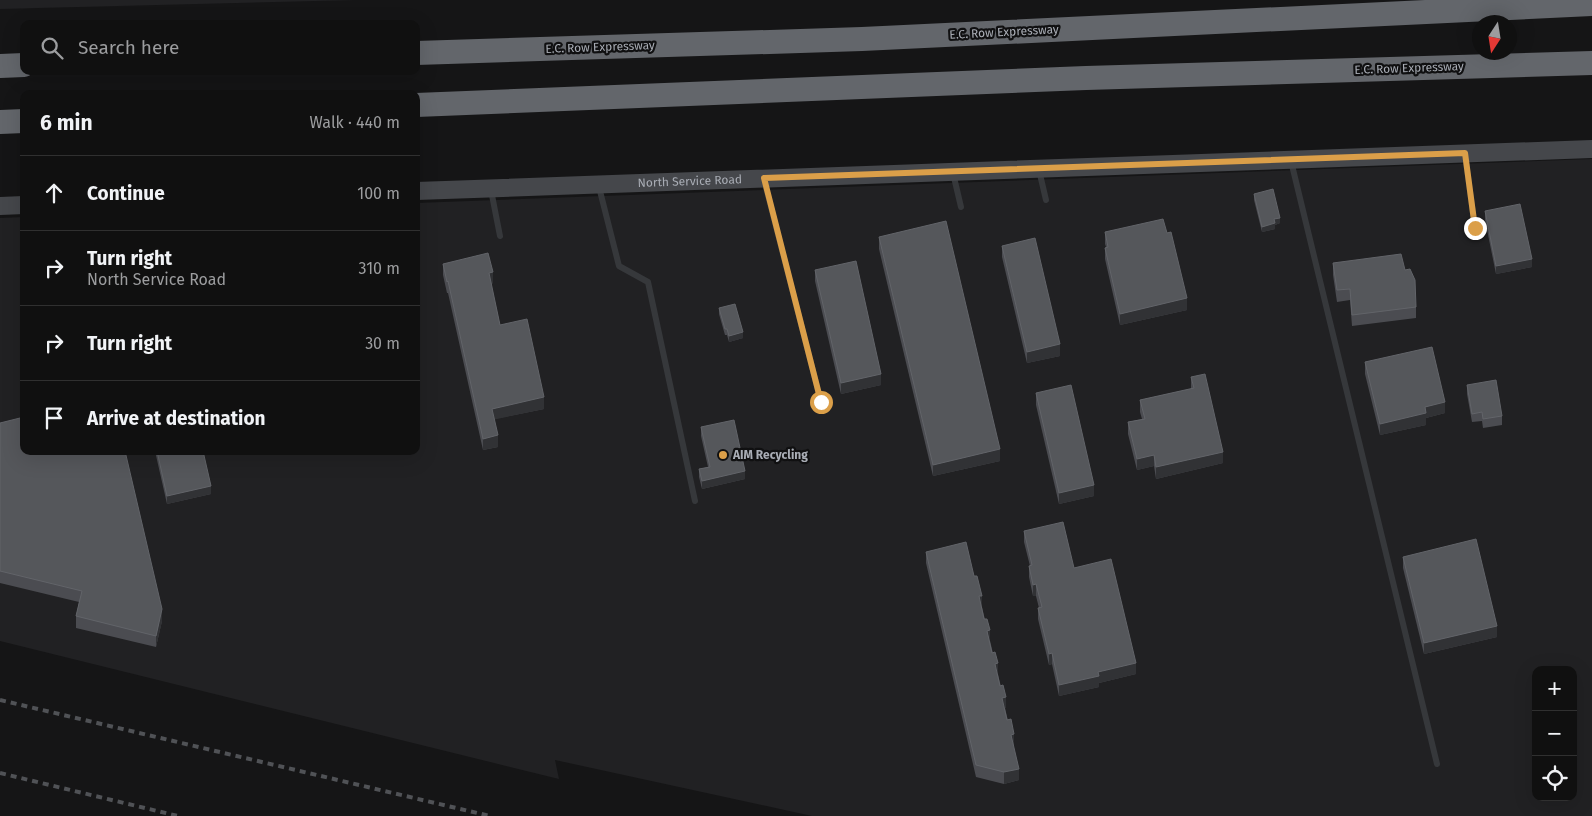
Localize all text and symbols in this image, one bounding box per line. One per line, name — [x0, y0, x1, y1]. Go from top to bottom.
north arrow — [1472, 15, 1517, 60]
search box — [20, 20, 420, 75]
street label: E.C. Row Expressway — [949, 22, 1059, 42]
icon: search — [38, 34, 66, 62]
text: Search here — [78, 36, 179, 59]
street label: E.C. Row Expressway — [545, 38, 655, 56]
street label: E.C. Row Expressway — [1354, 59, 1464, 77]
text: 6 min — [40, 110, 93, 136]
text: Walk · 440 m — [310, 113, 400, 132]
street label: North Service Road — [637, 172, 742, 190]
icon: ahead — [40, 179, 68, 207]
text: Continue — [87, 182, 165, 205]
text: 100 m — [357, 184, 400, 203]
route end — [1464, 217, 1487, 240]
text: Turn right — [87, 247, 172, 270]
icon: right — [40, 254, 68, 282]
text: 310 m — [359, 259, 400, 278]
text: North Service Road — [87, 270, 226, 289]
icon: right — [40, 329, 68, 357]
text: Turn right — [87, 332, 172, 355]
text: 30 m — [365, 334, 400, 353]
route start — [810, 391, 833, 414]
icon: arrive — [40, 404, 68, 432]
text: Arrive at destination — [87, 407, 266, 430]
place label: AIM Recycling — [732, 448, 808, 462]
marker: AIM Recycling — [717, 449, 729, 461]
map controls — [1532, 666, 1577, 801]
button: + — [1532, 666, 1577, 711]
button: − — [1532, 711, 1577, 756]
button: locate — [1532, 756, 1577, 801]

